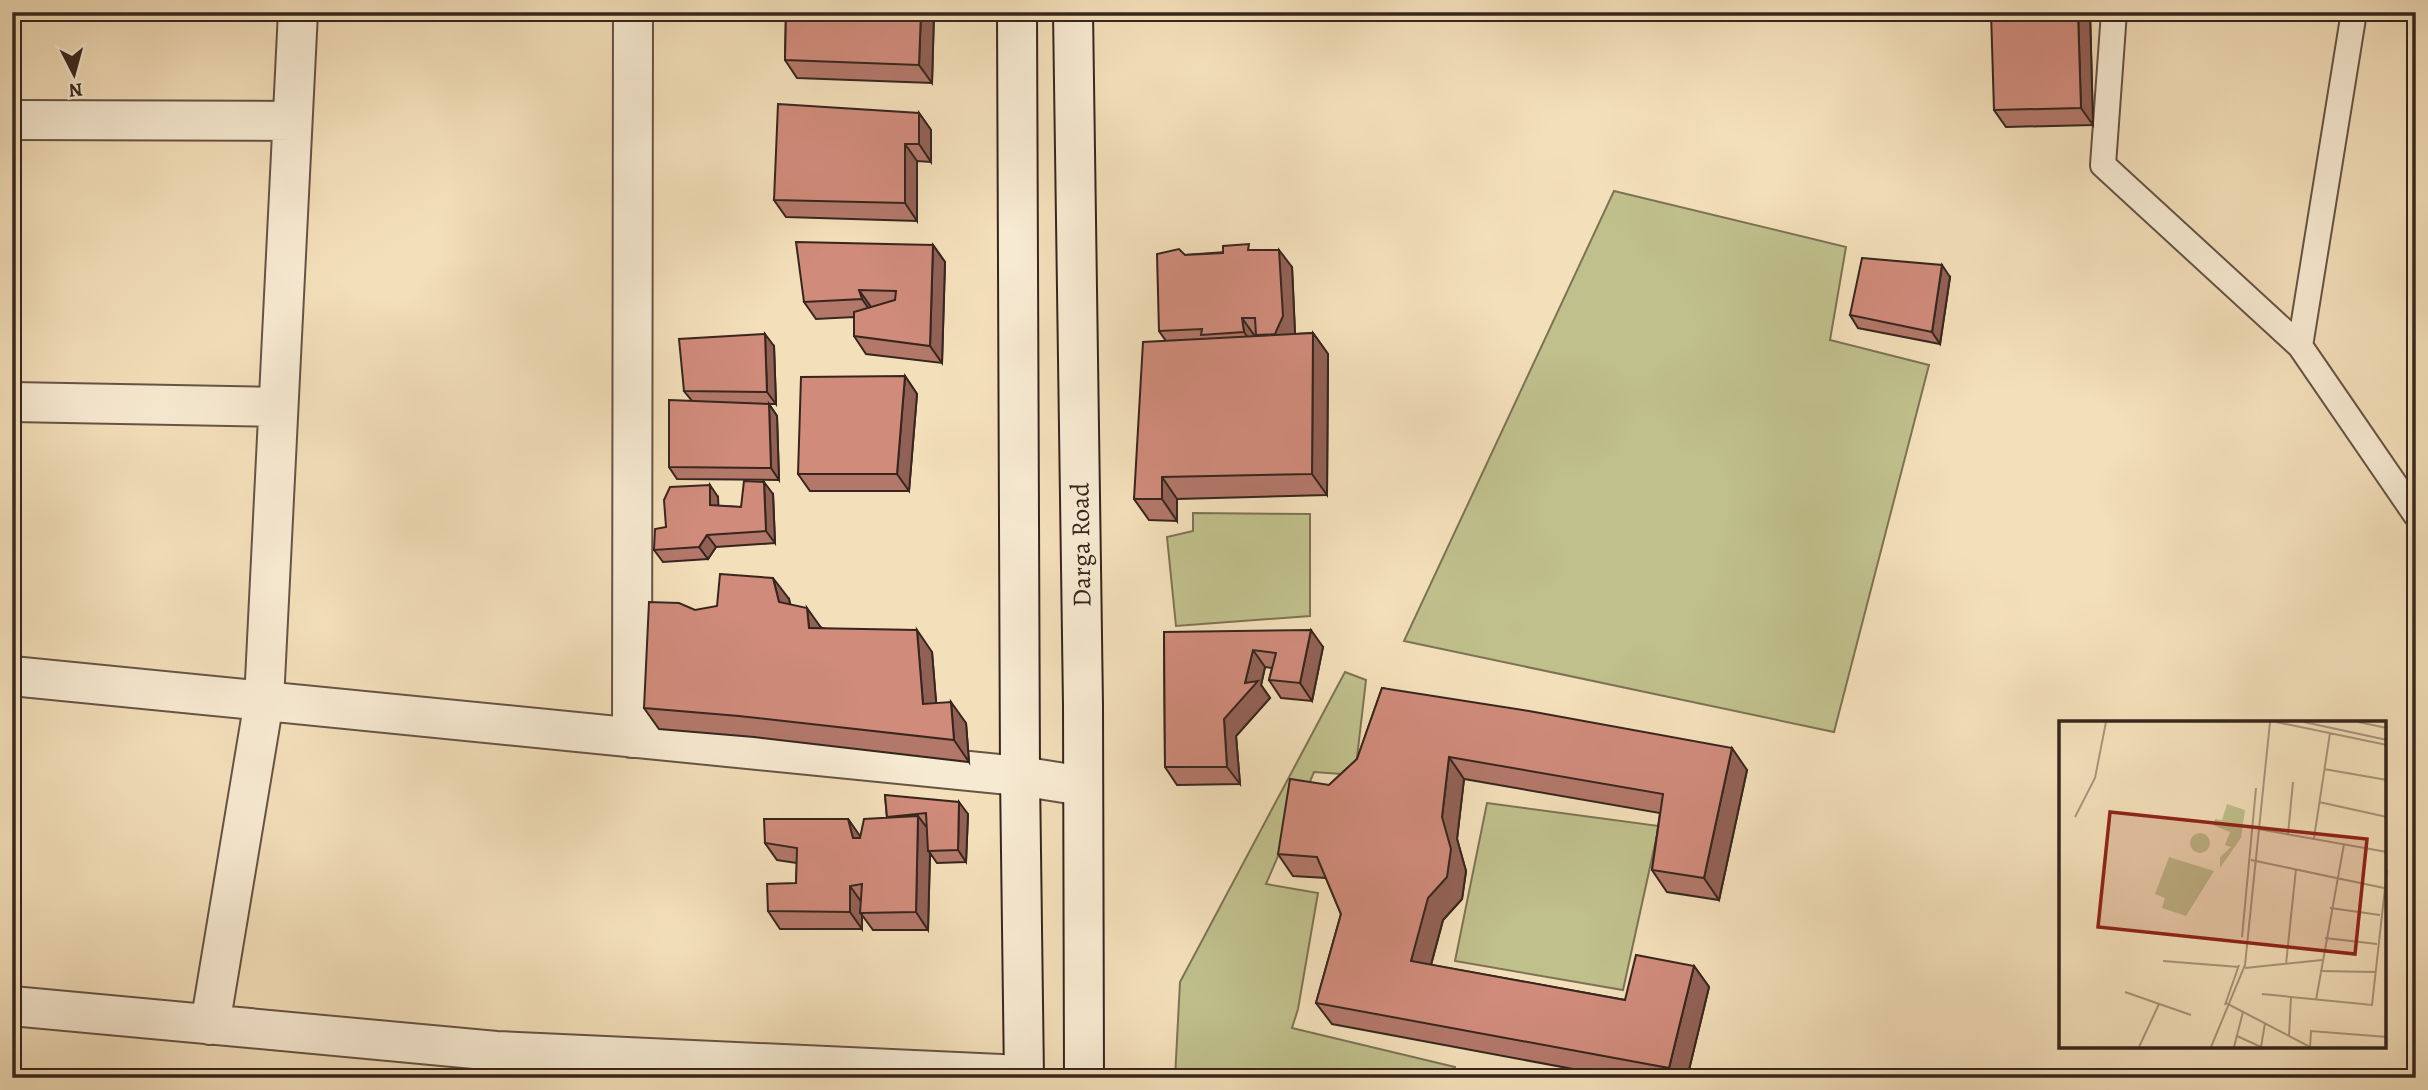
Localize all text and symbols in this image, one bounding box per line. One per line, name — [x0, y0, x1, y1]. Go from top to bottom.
north arrow — [38, 38, 108, 108]
text: N — [67, 76, 84, 104]
street label: Darga Road — [1062, 482, 1100, 608]
inset map — [2059, 721, 2386, 1048]

